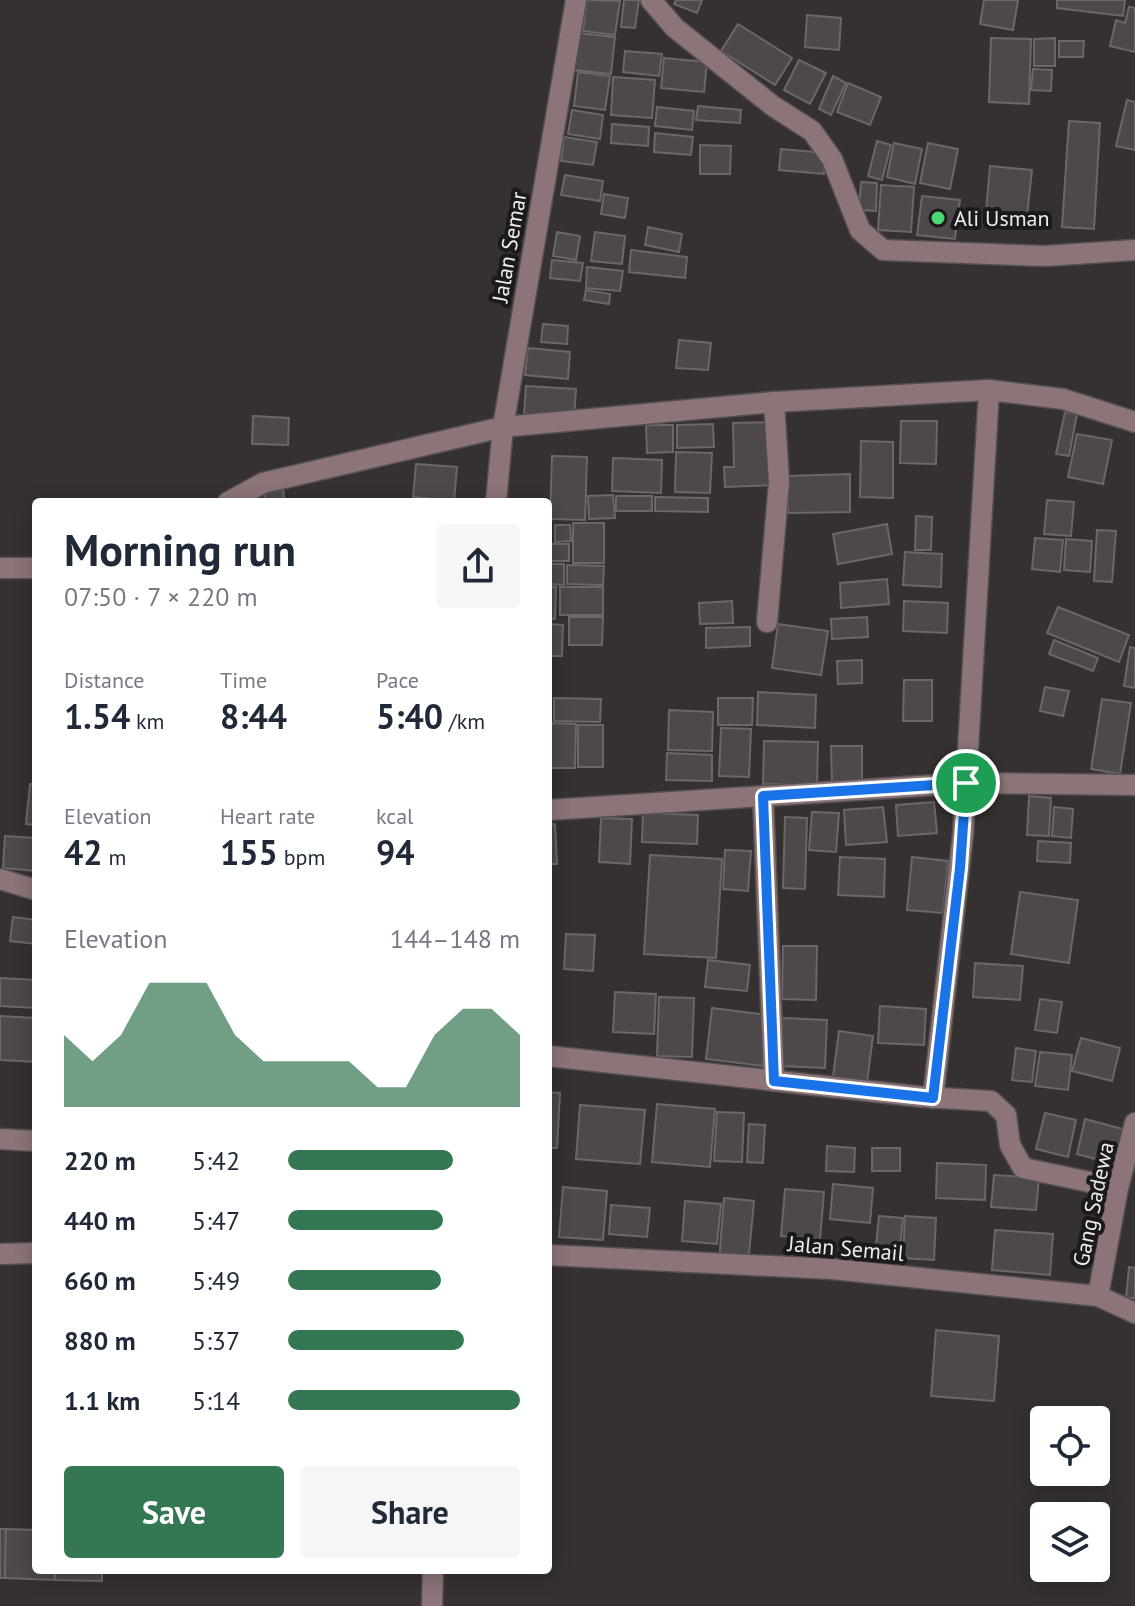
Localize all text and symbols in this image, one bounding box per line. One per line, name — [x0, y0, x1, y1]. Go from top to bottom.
street label: Jalan Semar — [485, 189, 533, 305]
place label: Ali Usman — [954, 204, 1049, 232]
marker: Ali Usman — [929, 209, 947, 227]
text: Morning run — [64, 521, 296, 578]
button: share — [436, 524, 520, 608]
text: 07:50 · 7 × 220 m — [64, 580, 258, 613]
text: Distance — [64, 666, 145, 694]
text: Time — [220, 666, 267, 694]
text: Pace — [376, 666, 419, 694]
text: 1.54 — [64, 694, 130, 738]
text: 8:44 — [220, 694, 287, 738]
text: 5:40 — [376, 694, 443, 738]
text: km — [130, 707, 164, 735]
text: /km — [443, 707, 485, 735]
pin — [932, 749, 1000, 817]
icon: arrive — [944, 761, 988, 805]
text: Elevation — [64, 802, 152, 830]
text: Heart rate — [220, 802, 315, 830]
text: kcal — [376, 802, 414, 830]
text: 42 — [64, 830, 103, 874]
text: 155 — [220, 830, 278, 874]
text: 94 — [376, 830, 415, 874]
text: m — [103, 843, 126, 871]
text: bpm — [278, 843, 325, 871]
text: Elevation — [64, 922, 168, 955]
text: 144–148 m — [390, 922, 520, 955]
street label: Gang Sadewa — [1066, 1139, 1120, 1269]
text: 220 m — [64, 1144, 136, 1177]
text: 5:42 — [192, 1144, 240, 1177]
text: 440 m — [64, 1204, 136, 1237]
text: 5:47 — [192, 1204, 240, 1237]
street label: Jalan Semail — [786, 1229, 906, 1267]
text: 660 m — [64, 1264, 136, 1297]
text: 5:49 — [192, 1264, 240, 1297]
text: 880 m — [64, 1324, 136, 1357]
text: 5:37 — [192, 1324, 240, 1357]
text: 1.1 km — [64, 1384, 140, 1417]
text: 5:14 — [192, 1384, 240, 1417]
map controls — [1030, 1406, 1110, 1582]
button: locate — [1030, 1406, 1110, 1486]
button: Save — [64, 1466, 284, 1558]
button: Share — [300, 1466, 520, 1558]
button: layers — [1030, 1502, 1110, 1582]

